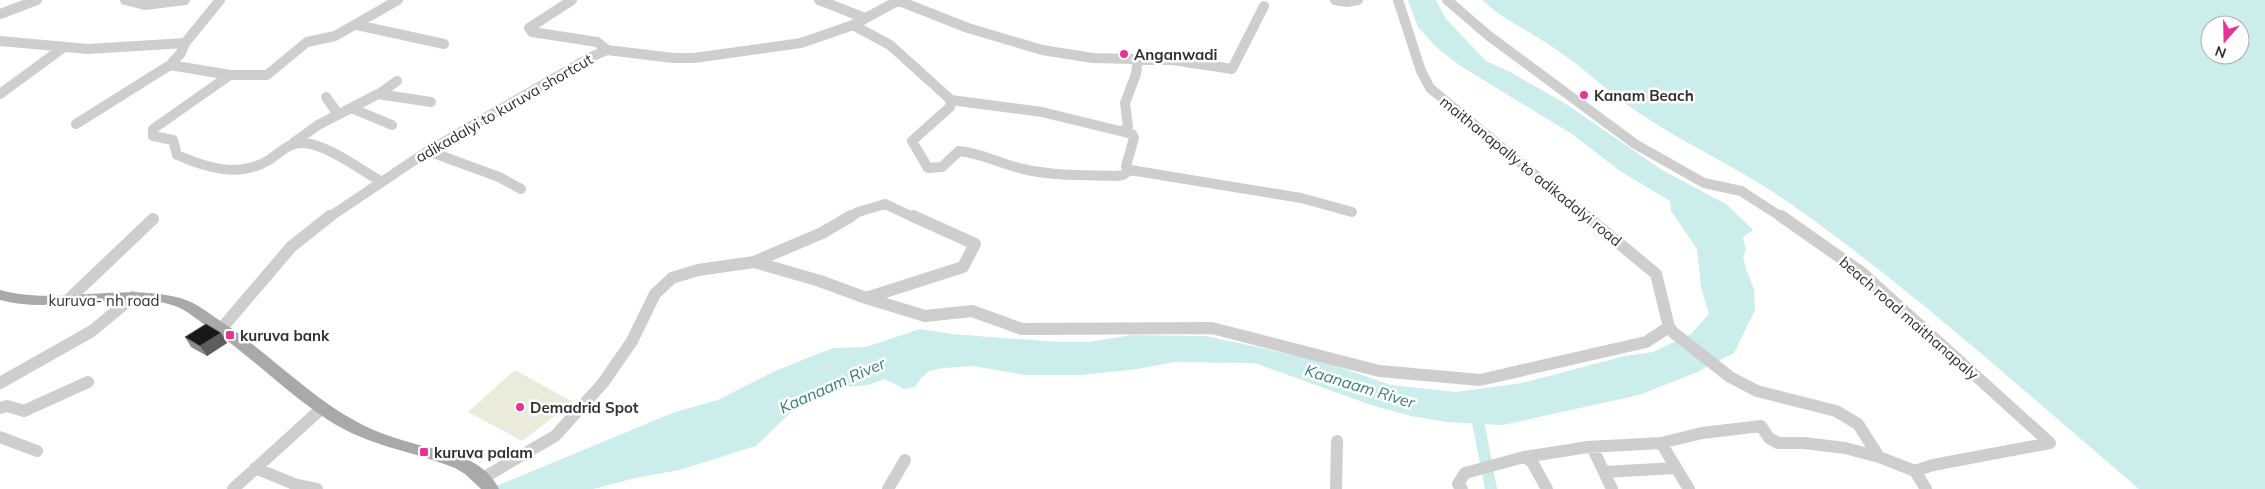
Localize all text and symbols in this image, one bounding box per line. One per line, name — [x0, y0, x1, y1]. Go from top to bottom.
north arrow — [2200, 15, 2250, 65]
text: N — [2213, 42, 2229, 62]
place label: Anganwadi — [1134, 45, 1218, 64]
marker: Anganwadi — [1118, 48, 1130, 60]
street label: adikadalyi to kuruva shortcut — [412, 49, 596, 167]
place label: Kanam Beach — [1594, 86, 1694, 105]
marker: Kanam Beach — [1578, 89, 1590, 101]
street label: maithanapally to adikadalyi road — [1436, 92, 1626, 250]
street label: beach road maithanapaly — [1836, 252, 1983, 384]
street label: kuruva- nh road — [48, 291, 160, 310]
place label: kuruva bank — [240, 326, 330, 345]
marker: kuruva bank — [224, 329, 236, 341]
water label: Kaanaam River — [776, 352, 889, 417]
water label: Kaanaam River — [1303, 360, 1419, 413]
place label: Demadrid Spot — [530, 398, 639, 417]
marker: Demadrid Spot — [514, 401, 526, 413]
place label: kuruva palam — [434, 443, 533, 462]
marker: kuruva palam — [418, 446, 430, 458]

